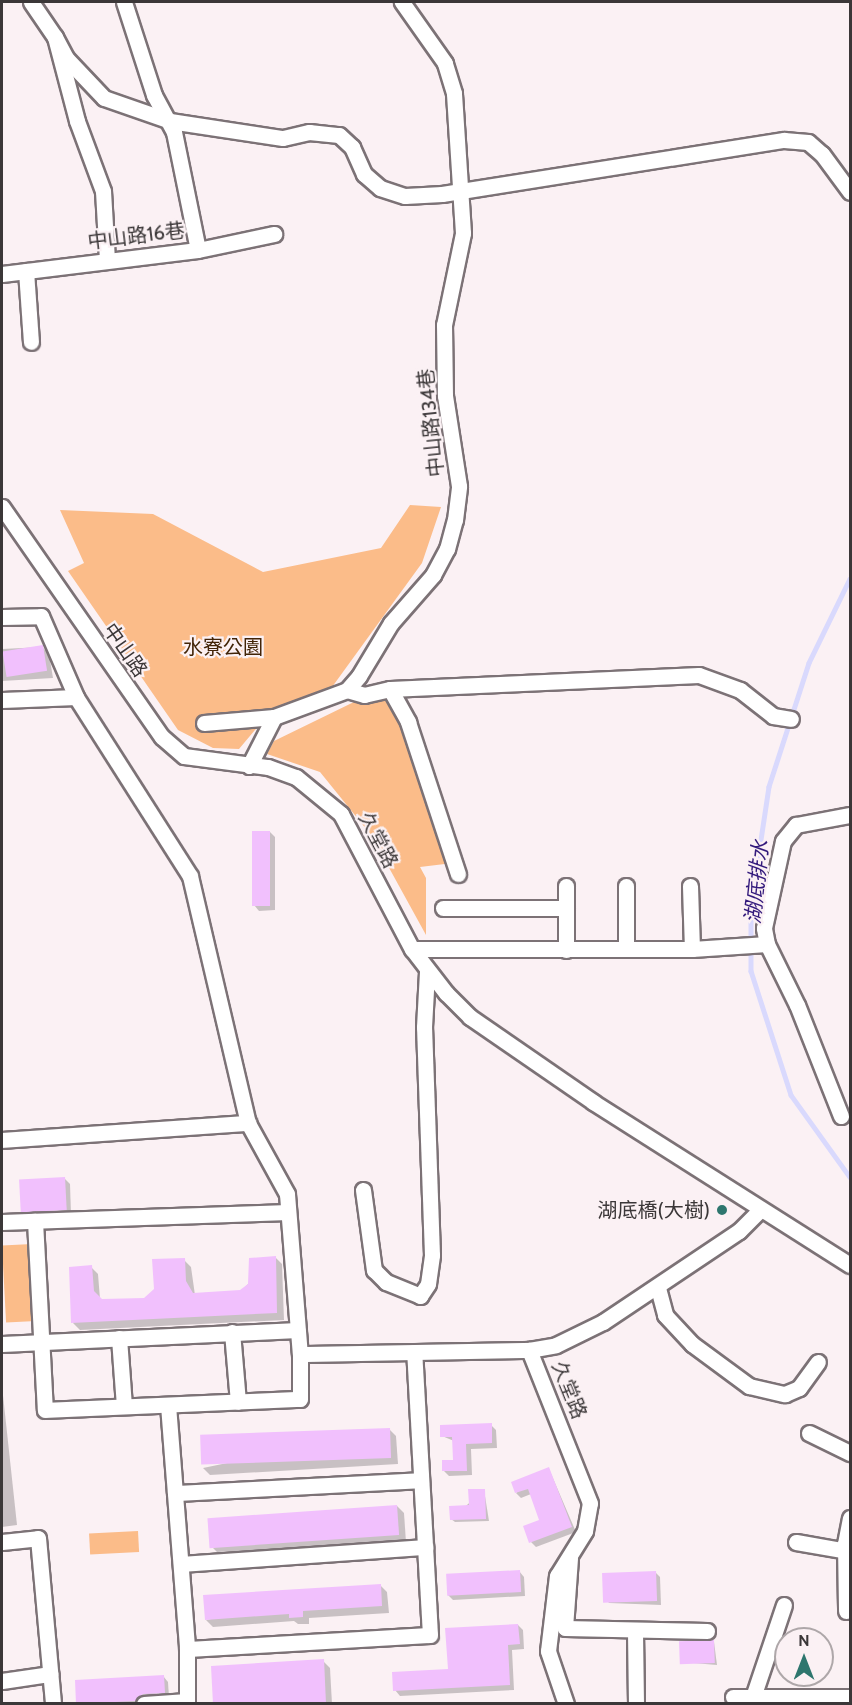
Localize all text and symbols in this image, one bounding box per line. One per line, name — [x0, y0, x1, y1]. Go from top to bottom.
street label: 中山路16巷 — [86, 218, 186, 254]
street label: 中山路134巷 — [413, 368, 449, 478]
street label: 中山路 — [98, 619, 152, 681]
park label: 水寮公園 — [183, 635, 263, 659]
street label: 久堂路 — [353, 808, 403, 872]
water label: 湖底排水 — [740, 839, 774, 925]
place label: 湖底橋(大樹) — [597, 1198, 710, 1222]
marker: 湖底橋(大樹) — [715, 1203, 729, 1217]
street label: 久堂路 — [547, 1358, 591, 1422]
north arrow — [774, 1627, 834, 1687]
text: N — [798, 1631, 810, 1650]

